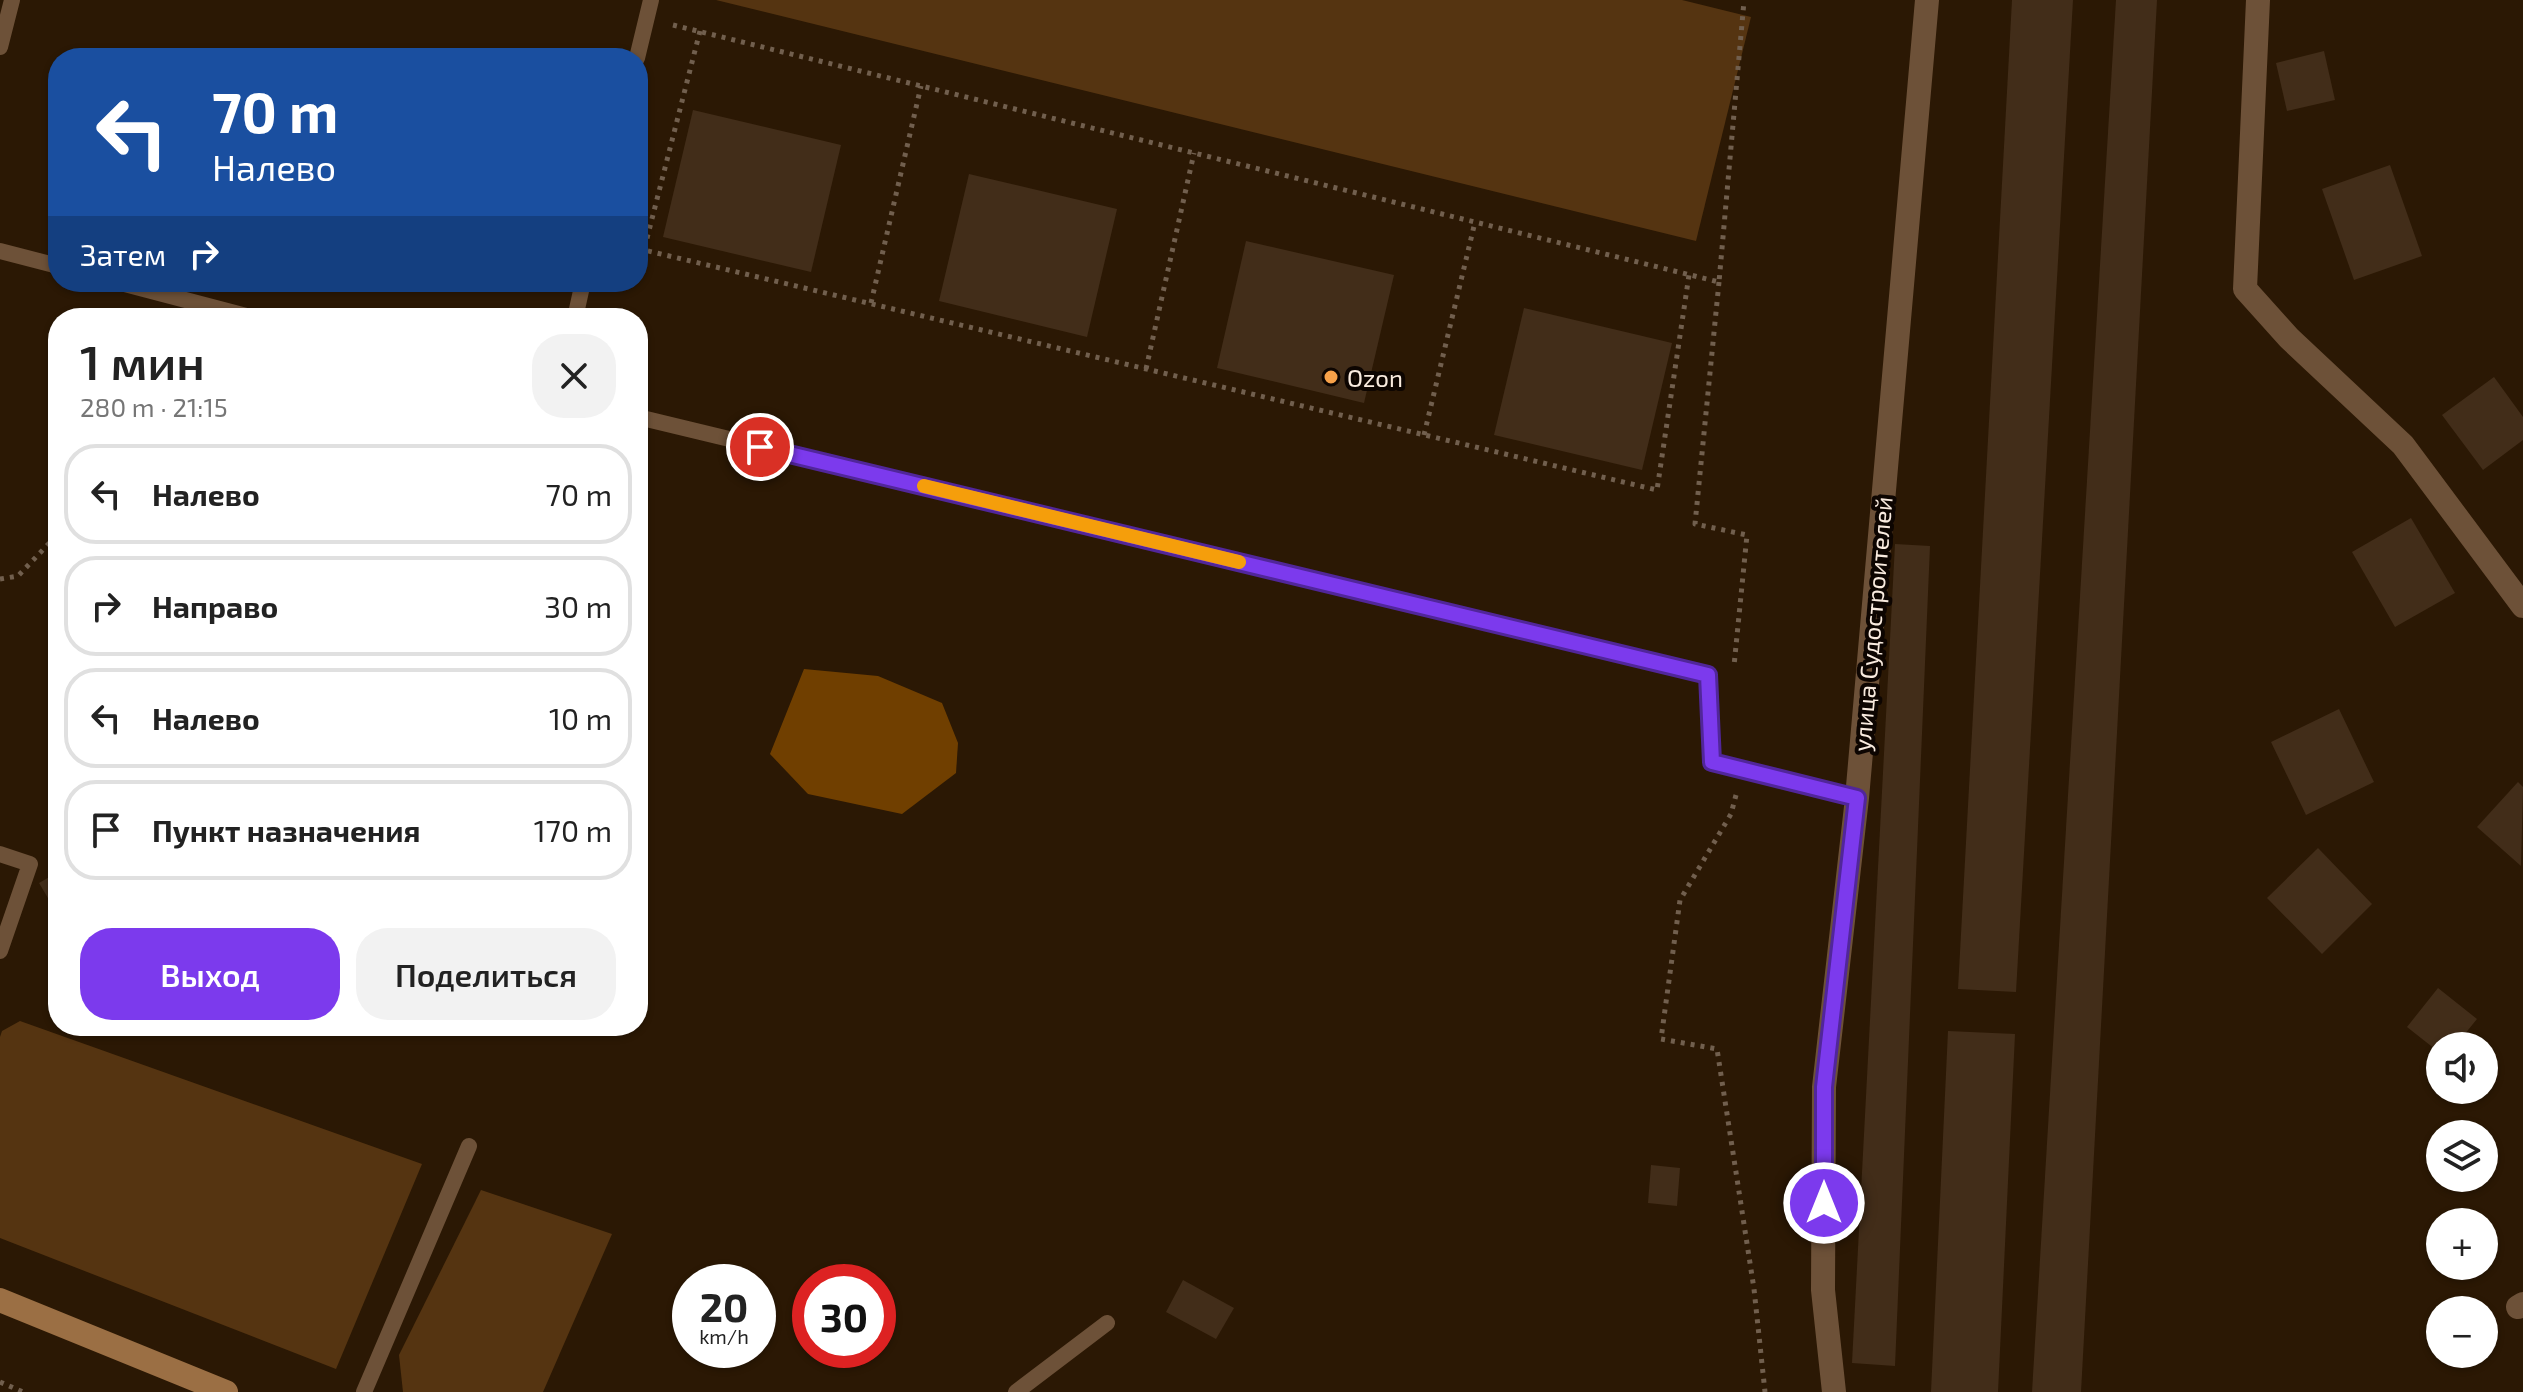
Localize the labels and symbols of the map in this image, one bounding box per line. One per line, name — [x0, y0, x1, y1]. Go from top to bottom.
place label: Ozon — [1347, 363, 1403, 392]
marker: Ozon — [1322, 368, 1340, 386]
pin — [726, 413, 794, 481]
street label: улица Судостроителей — [1846, 495, 1899, 753]
position arrow — [1782, 1161, 1866, 1245]
speed limit sign: 30 — [792, 1264, 896, 1368]

